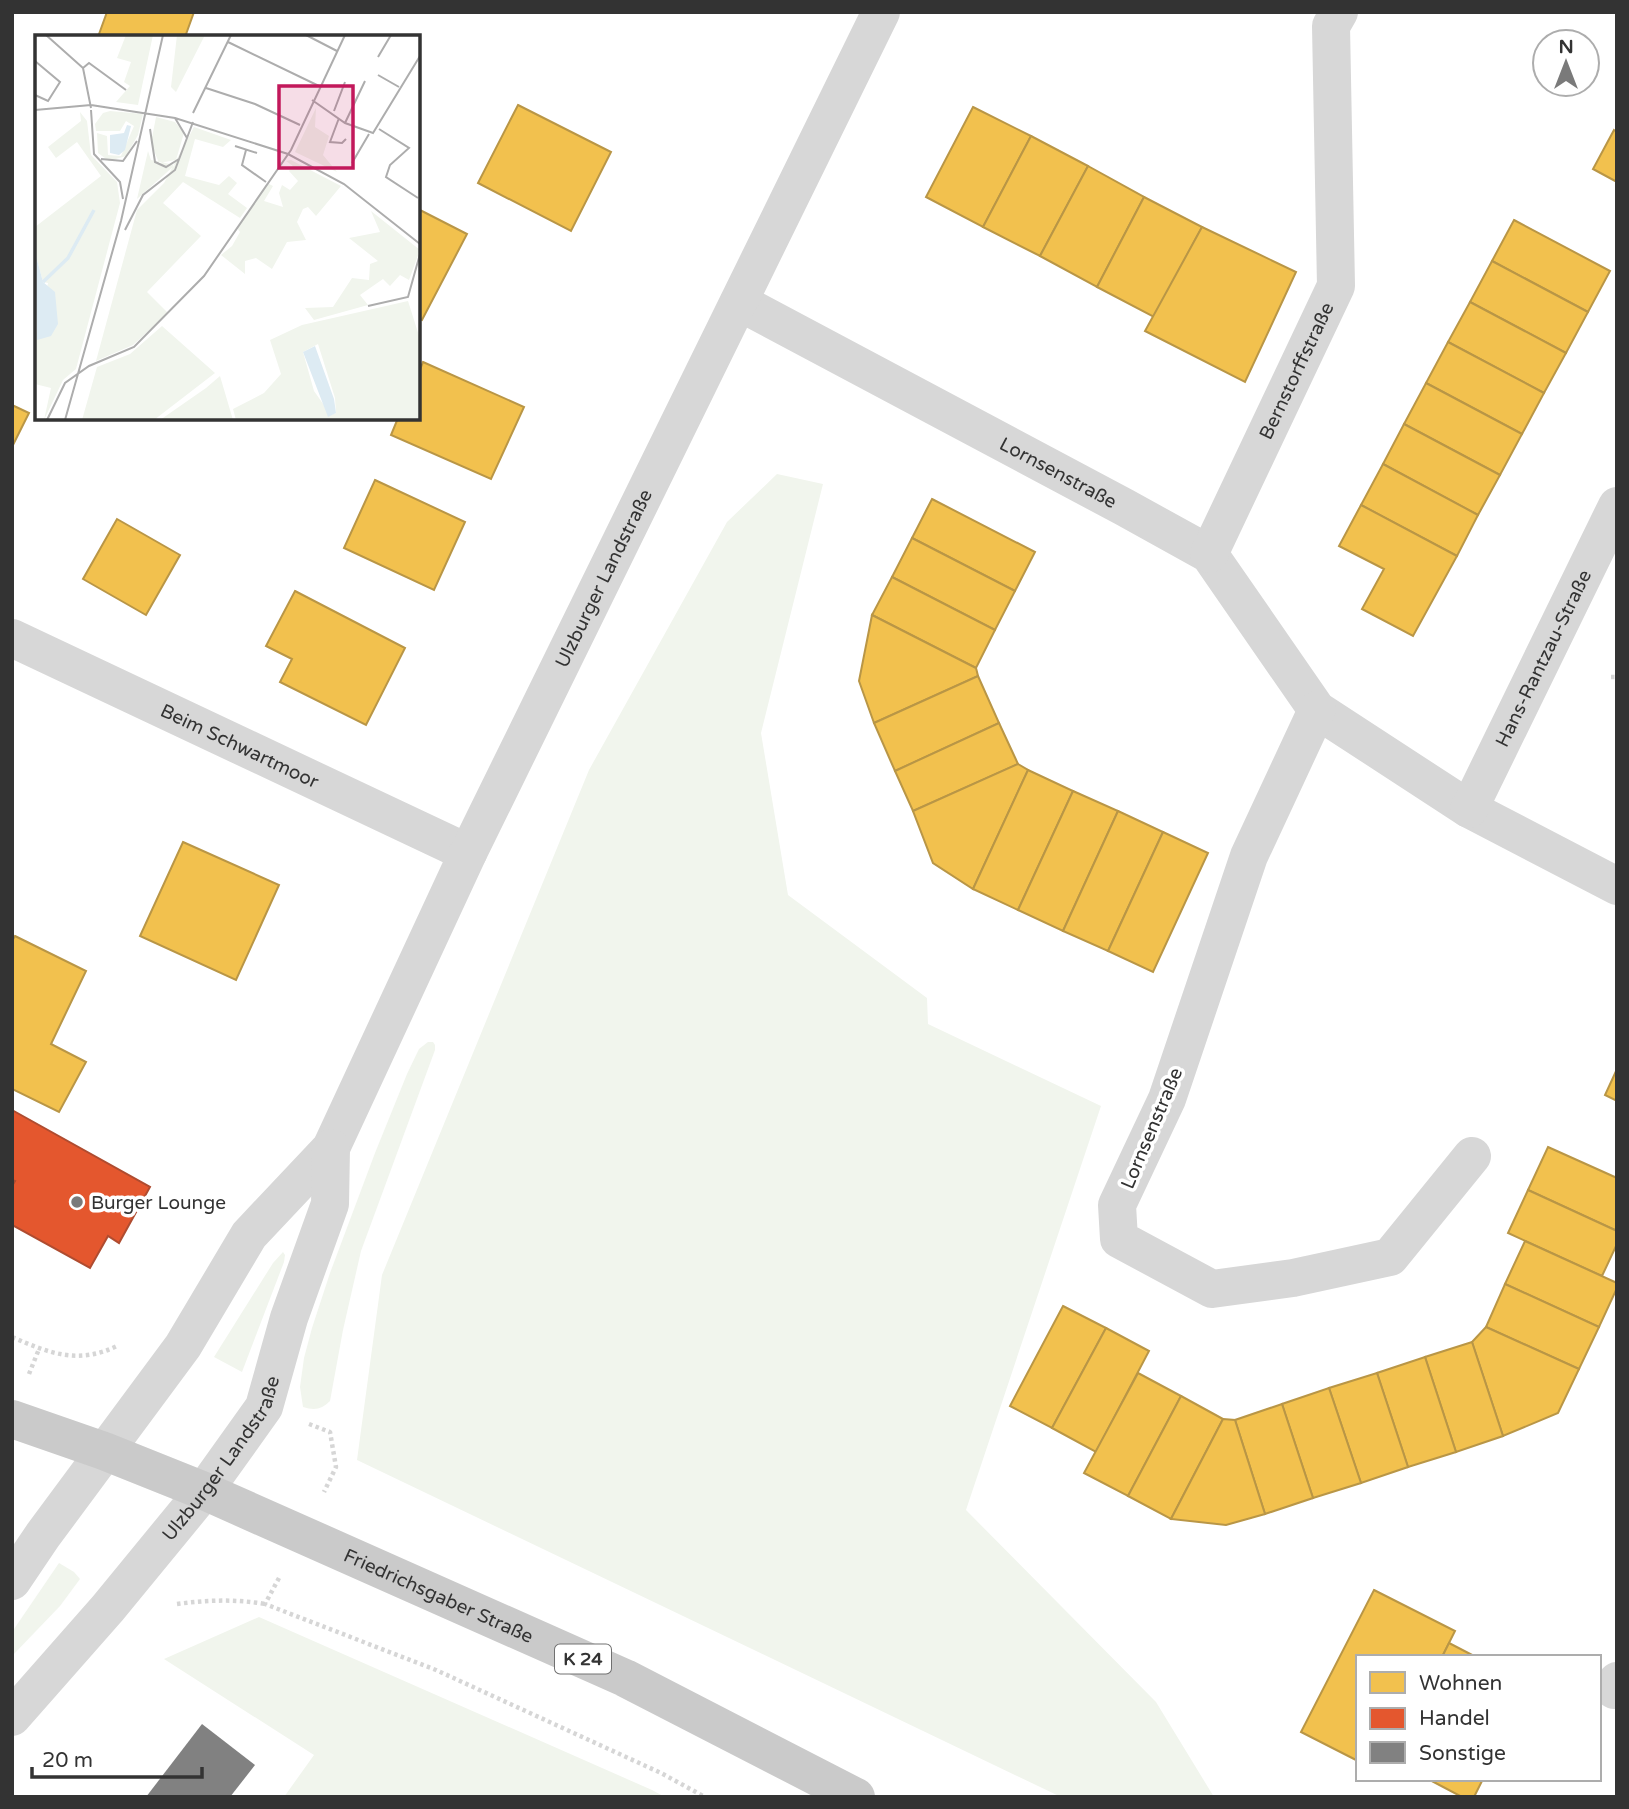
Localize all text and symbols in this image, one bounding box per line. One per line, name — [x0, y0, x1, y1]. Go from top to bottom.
north arrow — [1531, 28, 1601, 98]
inset map — [35, 35, 420, 420]
text: N — [1558, 36, 1574, 58]
street label: Bernstorffstraße — [1255, 299, 1339, 443]
street label: Lornsenstraße — [996, 433, 1120, 513]
street label: Ulzburger Landstraße — [551, 486, 657, 671]
street label: Hans-Rantzau-Straße — [1491, 566, 1596, 751]
street label: Beim Schwartmoor — [157, 700, 323, 793]
street label: Lornsenstraße — [1117, 1065, 1187, 1192]
place label: Burger Lounge — [91, 1192, 226, 1214]
marker: Burger Lounge — [69, 1194, 85, 1210]
street label: Ulzburger Landstraße — [158, 1373, 284, 1545]
street label: Friedrichsgaber Straße — [340, 1544, 537, 1648]
road number: K 24 — [555, 1644, 611, 1674]
legend — [1356, 1655, 1601, 1781]
text: Wohnen — [1419, 1671, 1502, 1696]
text: Handel — [1419, 1706, 1490, 1731]
scale bar — [32, 1736, 201, 1780]
text: Sonstige — [1419, 1741, 1506, 1766]
text: 20 m — [42, 1748, 93, 1773]

